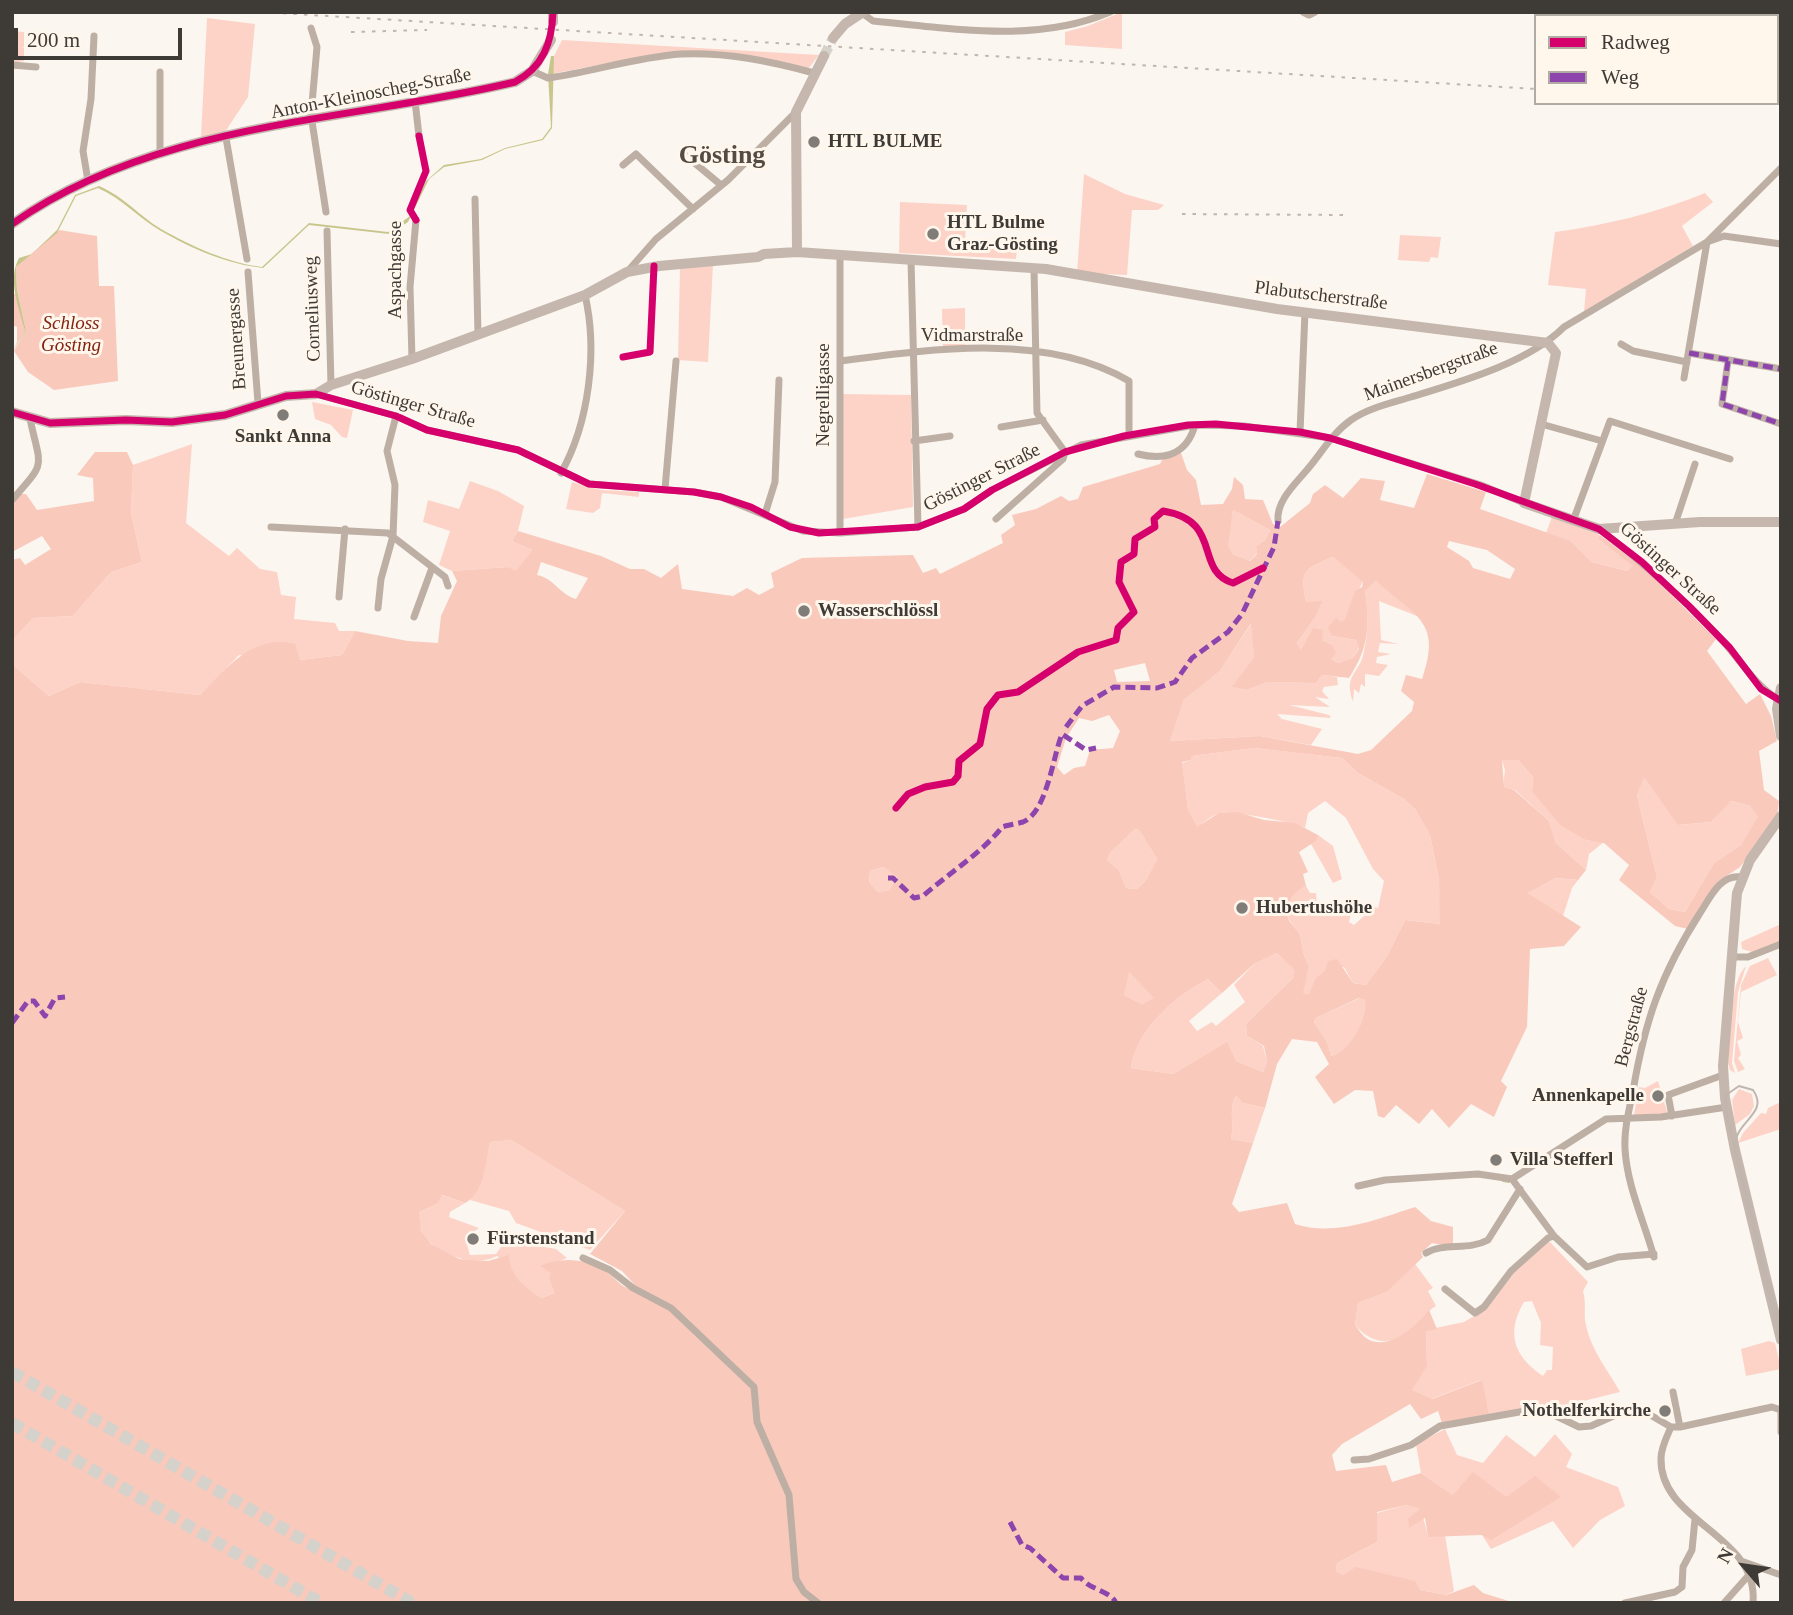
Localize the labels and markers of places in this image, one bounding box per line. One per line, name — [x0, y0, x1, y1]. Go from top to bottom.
place label: HTL BULME — [828, 131, 943, 153]
marker: HTL BULME — [806, 134, 822, 150]
place label: HTL Bulme Graz-Gösting — [947, 212, 1058, 256]
marker: HTL Bulme Graz-Gösting — [925, 226, 941, 242]
marker: Sankt Anna — [275, 407, 291, 423]
place label: Sankt Anna — [235, 426, 331, 448]
place label: Wasserschlössl — [818, 600, 938, 622]
marker: Wasserschlössl — [796, 603, 812, 619]
place label: Hubertushöhe — [1256, 897, 1372, 919]
marker: Hubertushöhe — [1234, 900, 1250, 916]
place label: Annenkapelle — [1532, 1085, 1644, 1107]
marker: Annenkapelle — [1650, 1088, 1666, 1104]
place label: Villa Stefferl — [1510, 1149, 1613, 1171]
marker: Villa Stefferl — [1488, 1152, 1504, 1168]
place label: Fürstenstand — [487, 1228, 595, 1250]
marker: Fürstenstand — [465, 1231, 481, 1247]
place label: Nothelferkirche — [1523, 1400, 1651, 1422]
marker: Nothelferkirche — [1657, 1403, 1673, 1419]

